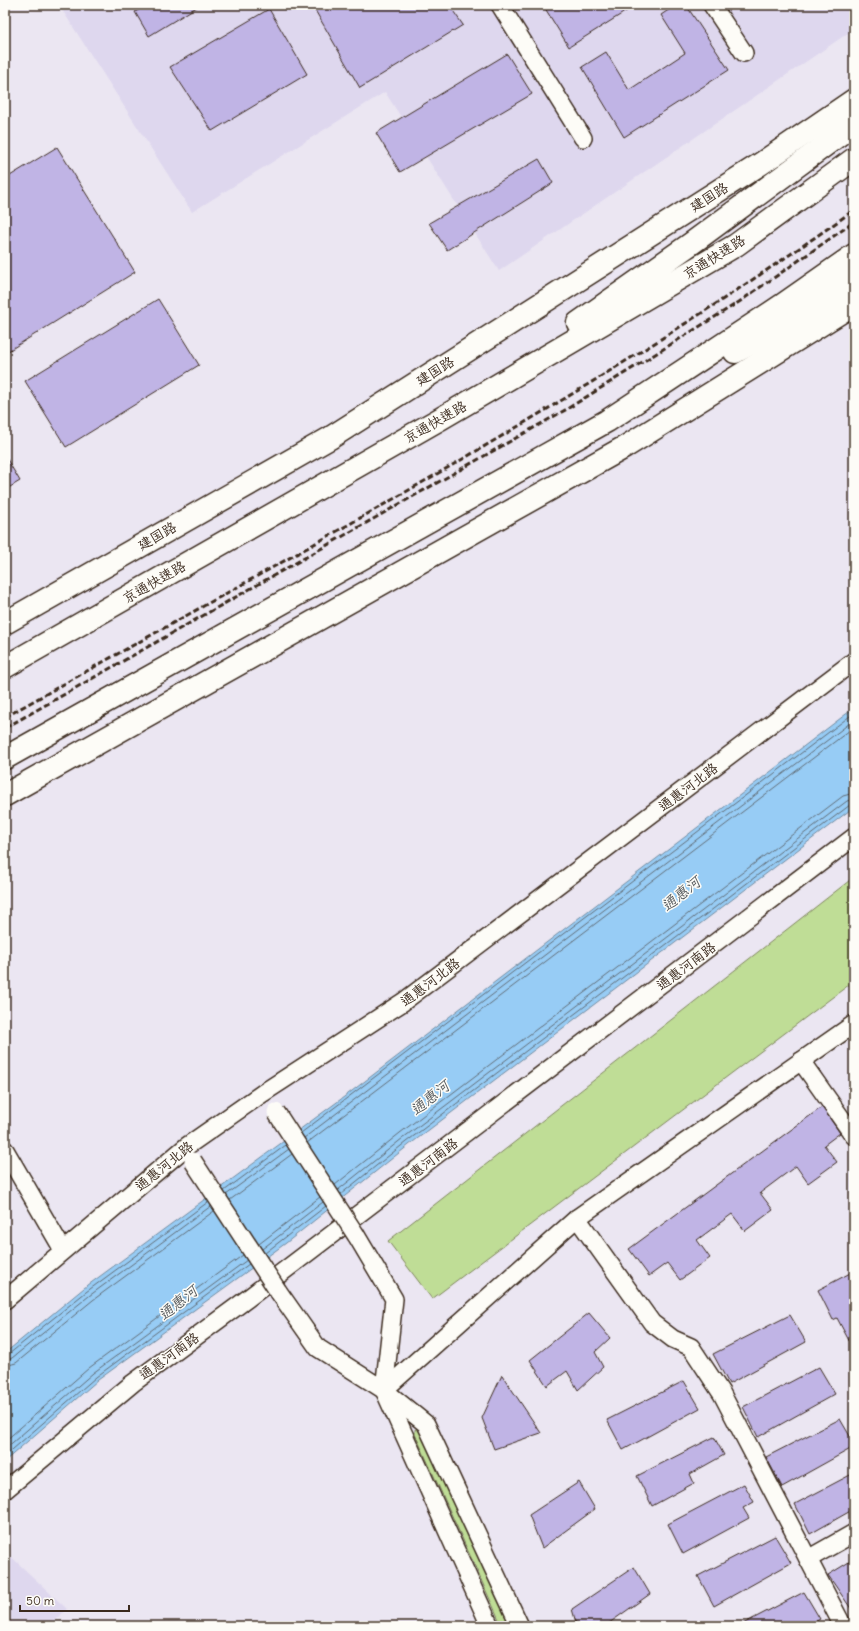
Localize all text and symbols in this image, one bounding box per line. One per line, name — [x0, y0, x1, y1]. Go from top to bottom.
street label: 建国路 — [686, 178, 732, 216]
street label: 京通快速路 — [680, 231, 748, 283]
street label: 建国路 — [412, 352, 458, 390]
street label: 京通快速路 — [400, 397, 470, 447]
street label: 建国路 — [134, 518, 180, 554]
street label: 京通快速路 — [119, 557, 189, 607]
street label: 通惠河北路 — [655, 759, 721, 815]
water label: 通惠河 — [657, 870, 706, 915]
street label: 通惠河南路 — [653, 938, 719, 994]
street label: 通惠河北路 — [397, 954, 463, 1010]
water label: 通惠河 — [406, 1074, 455, 1119]
street label: 通惠河南路 — [395, 1134, 461, 1190]
street label: 通惠河北路 — [131, 1137, 197, 1195]
water label: 通惠河 — [154, 1279, 203, 1324]
street label: 通惠河南路 — [135, 1328, 203, 1384]
scale bar — [20, 1587, 129, 1613]
text: 50 m — [26, 1593, 55, 1608]

